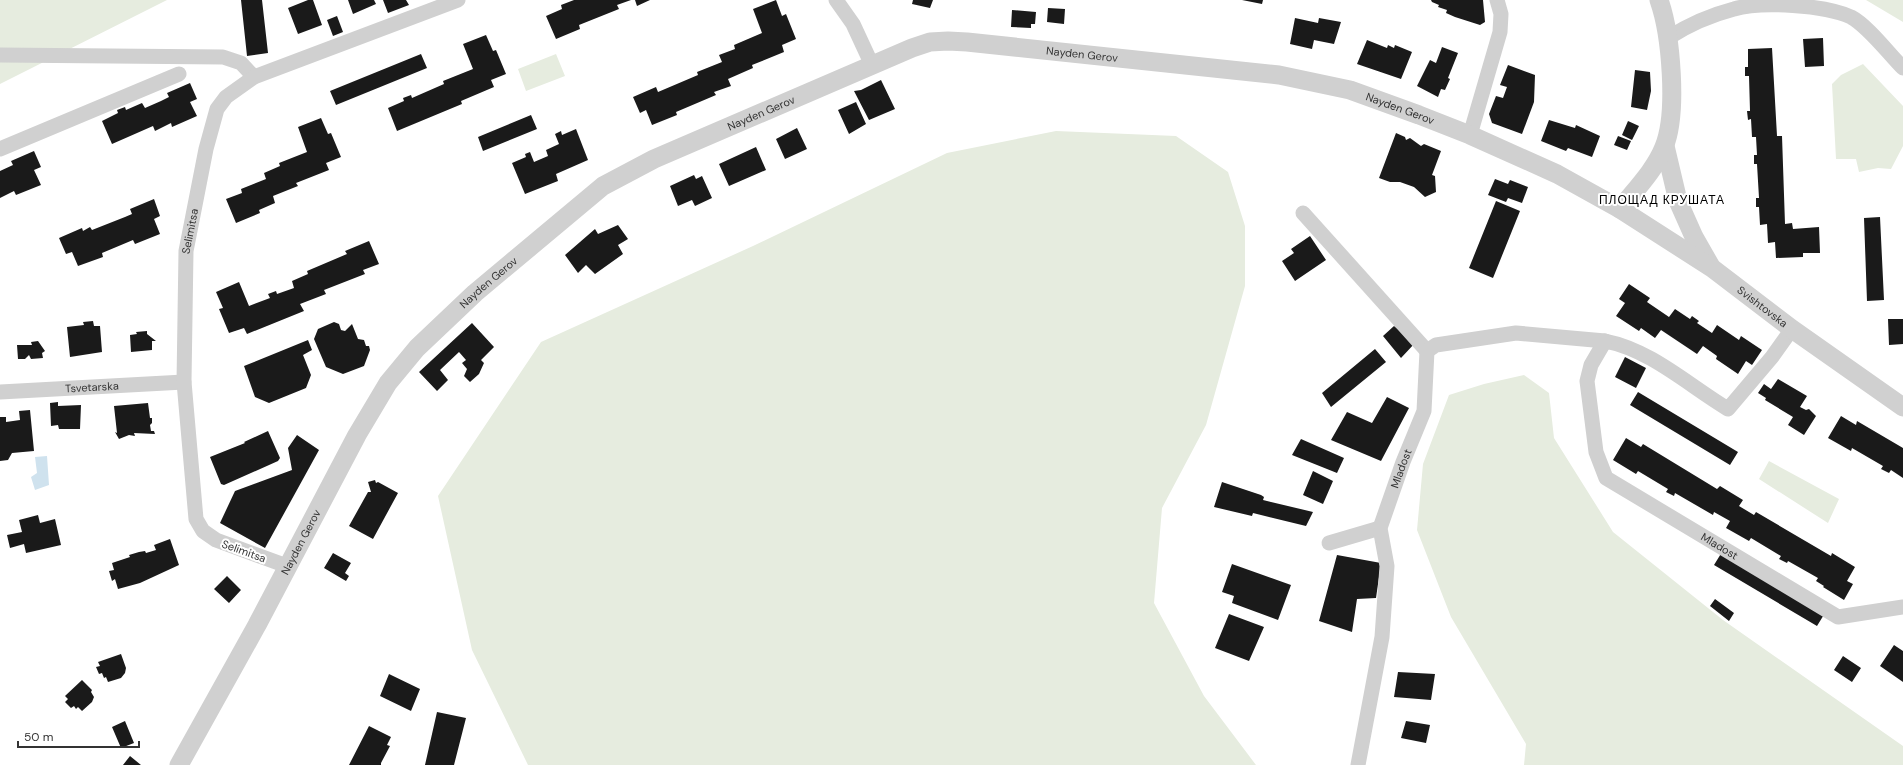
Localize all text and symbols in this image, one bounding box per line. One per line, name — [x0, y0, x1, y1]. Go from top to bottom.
street label: Nayden Gerov — [1045, 43, 1119, 65]
street label: Nayden Gerov — [1364, 89, 1437, 127]
street label: Nayden Gerov — [725, 92, 797, 134]
district label: ПЛОЩАД КРУШАТА — [1599, 192, 1725, 208]
street label: Selimitsa — [179, 207, 201, 255]
street label: Nayden Gerov — [456, 253, 520, 311]
street label: Svishtovska — [1735, 283, 1790, 330]
street label: Tsvetarska — [65, 379, 119, 395]
street label: Mladost — [1387, 447, 1415, 490]
street label: Nayden Gerov — [278, 507, 324, 577]
street label: Mladost — [1698, 530, 1741, 562]
street label: Selimitsa — [220, 537, 268, 565]
scale bar — [18, 723, 139, 749]
text: 50 m — [24, 729, 53, 745]

